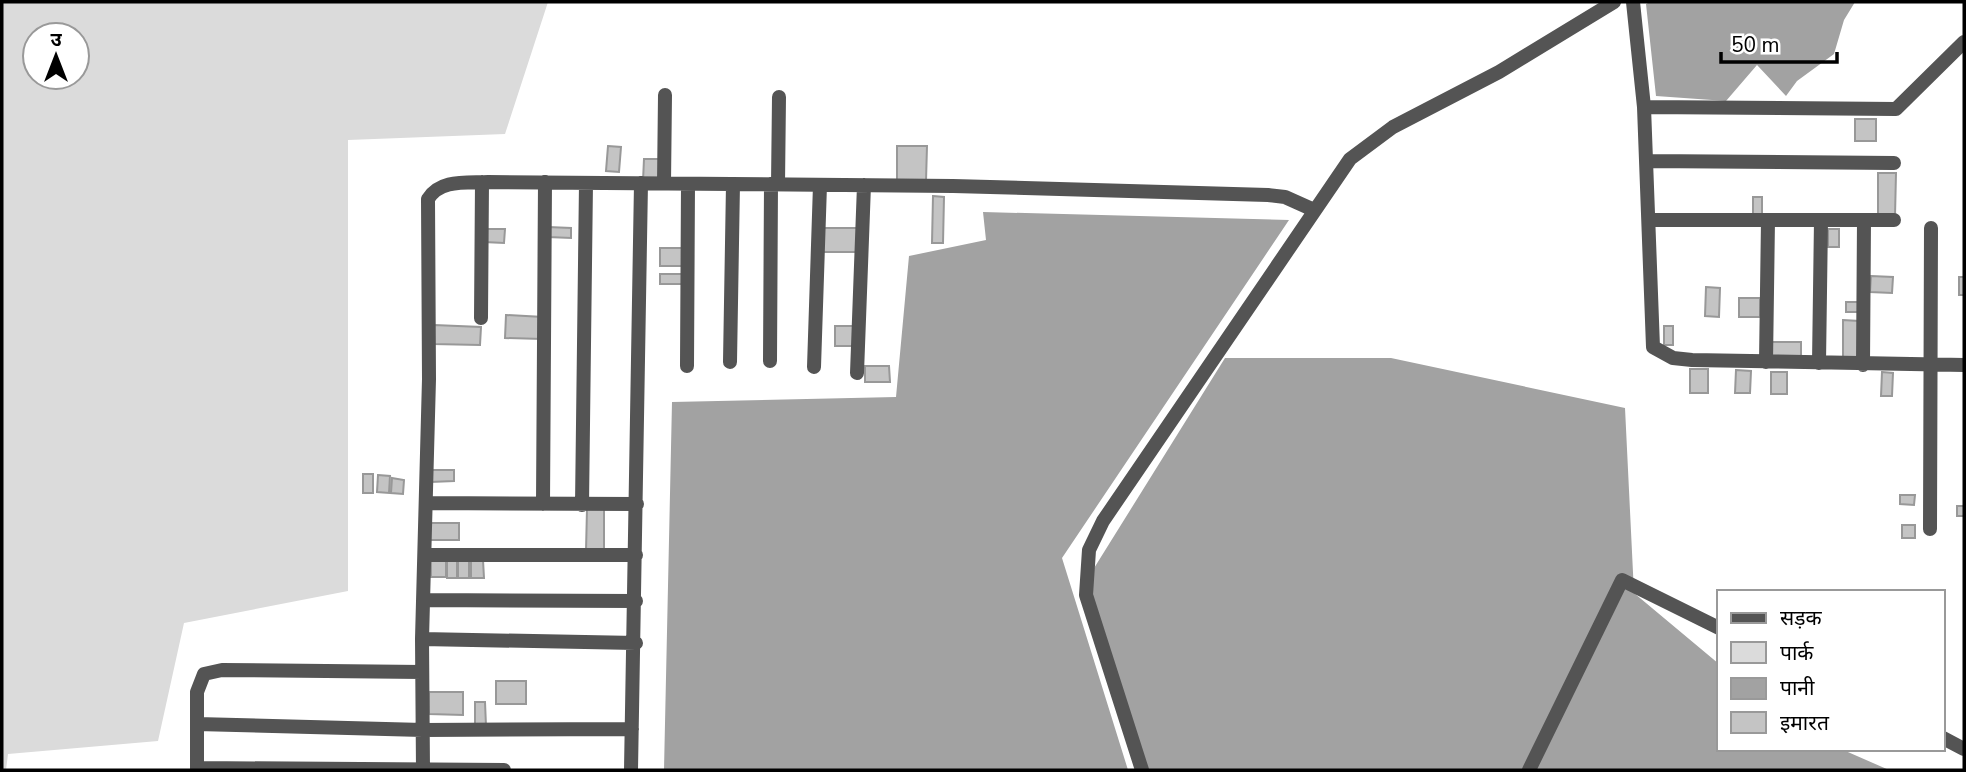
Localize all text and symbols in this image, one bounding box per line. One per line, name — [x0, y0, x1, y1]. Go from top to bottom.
north arrow — [21, 21, 91, 91]
scale bar — [1721, 21, 1836, 65]
text: उ — [50, 27, 62, 53]
text: 50 m — [1731, 31, 1780, 59]
legend — [1717, 590, 1945, 751]
text: सड़क — [1780, 604, 1822, 632]
text: पार्क — [1780, 639, 1814, 667]
text: पानी — [1780, 674, 1815, 702]
text: इमारत — [1780, 709, 1830, 737]

